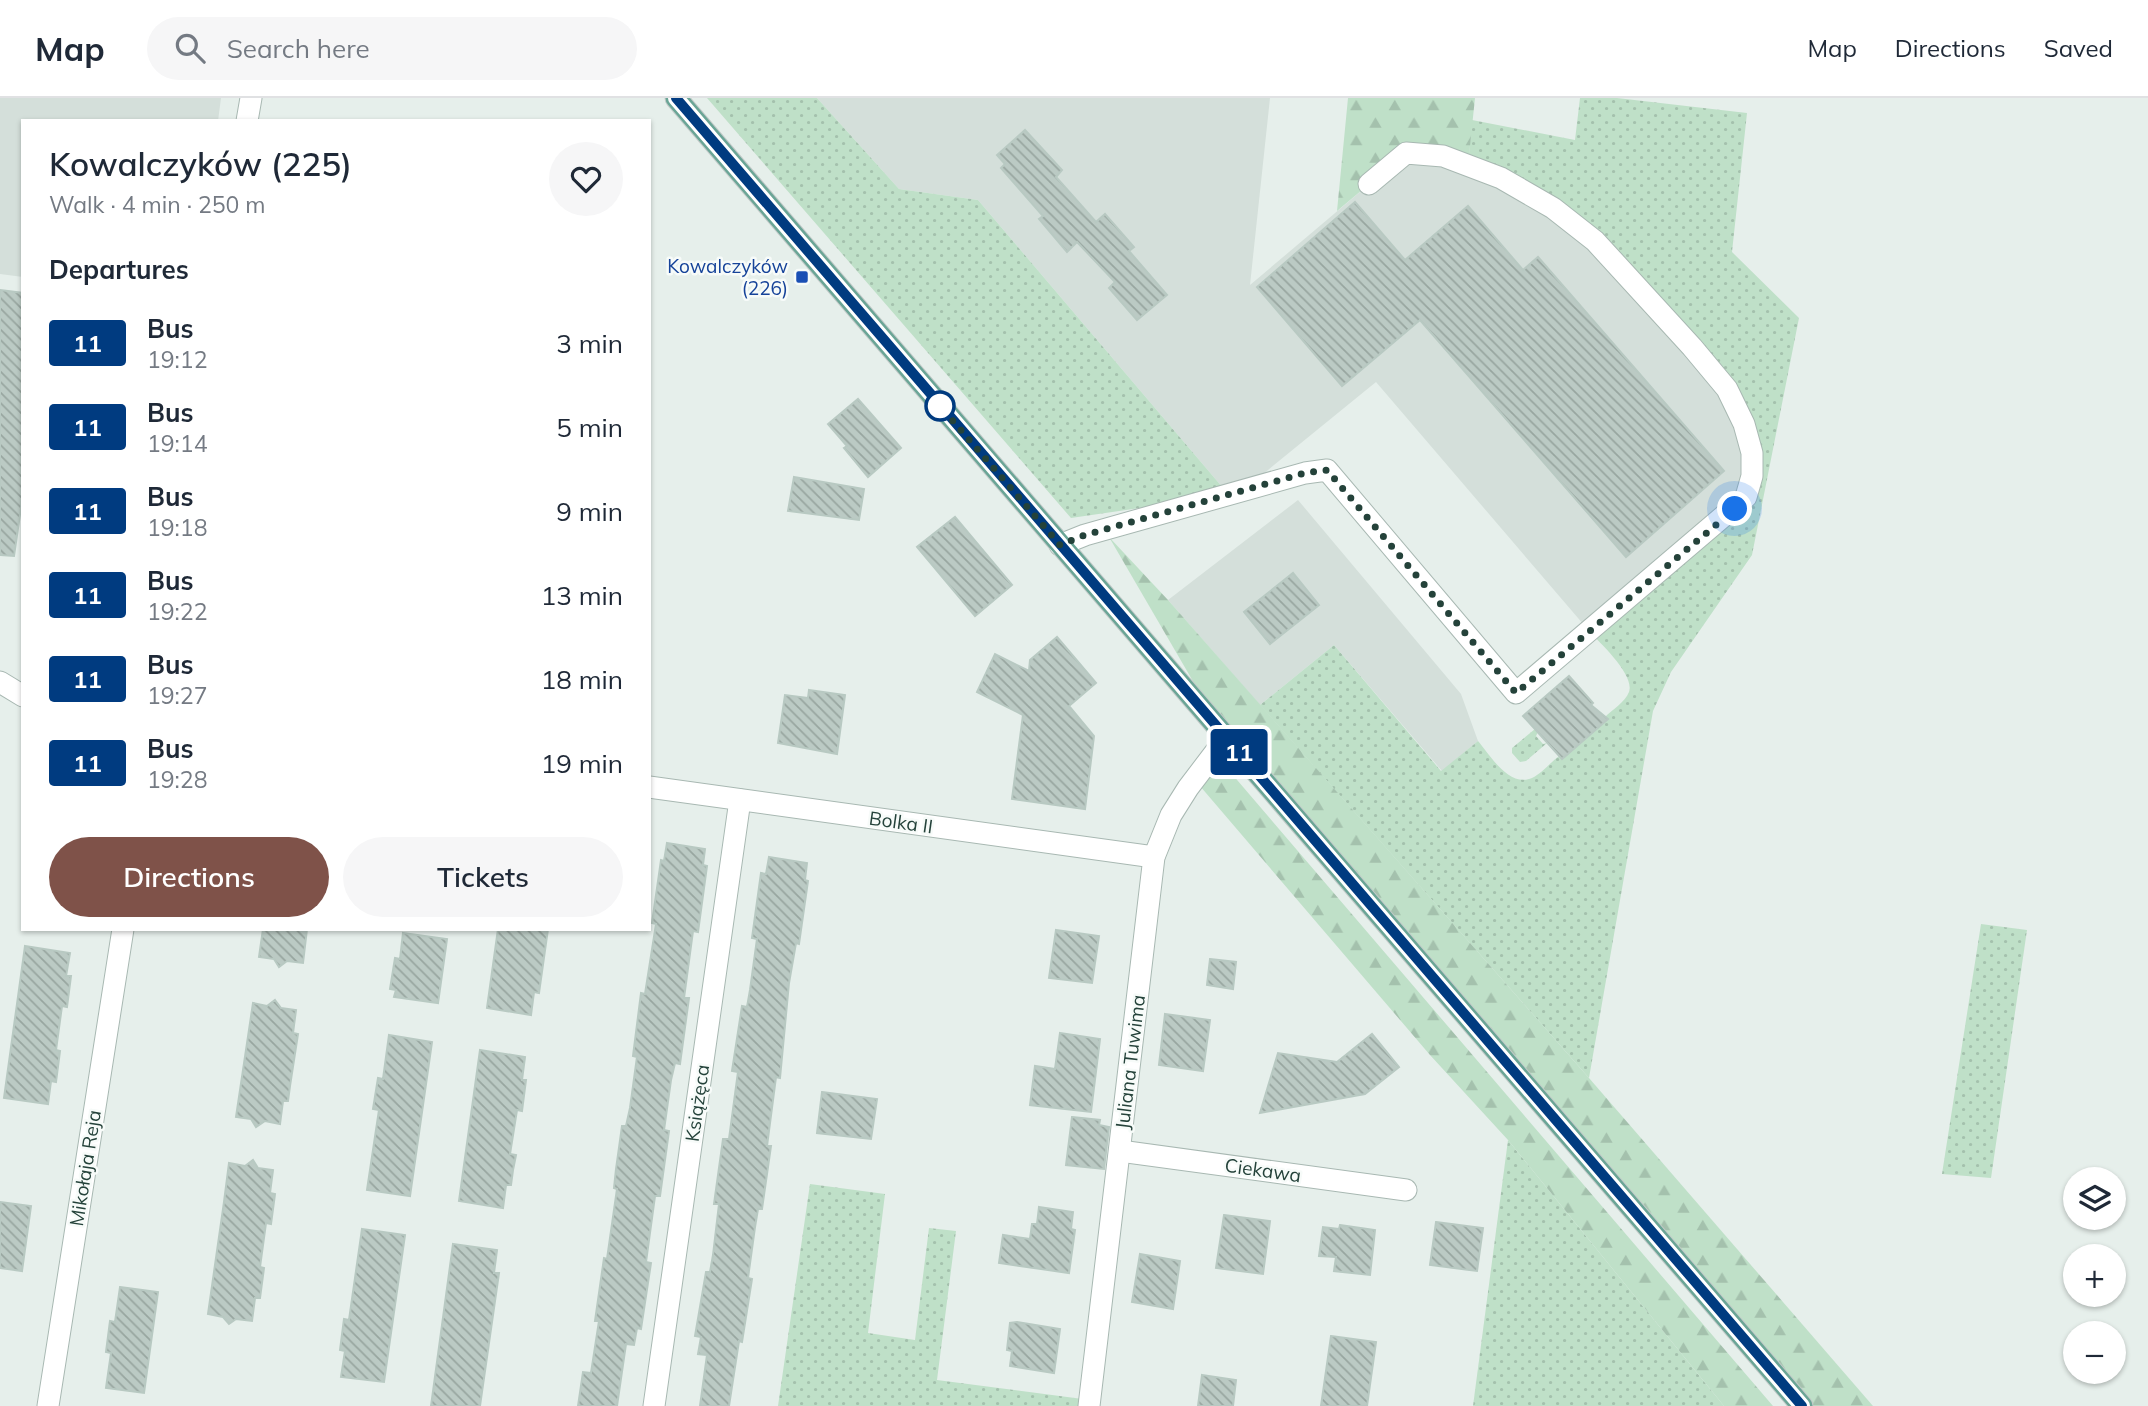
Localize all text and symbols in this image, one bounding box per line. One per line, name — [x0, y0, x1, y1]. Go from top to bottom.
search box — [147, 17, 637, 80]
text: Map — [35, 28, 105, 69]
icon: search — [171, 29, 209, 67]
text: Search here — [227, 32, 370, 65]
text: Map — [1807, 33, 1857, 63]
text: Directions — [1895, 33, 2006, 63]
text: Saved — [2044, 33, 2113, 63]
button: heart — [549, 142, 623, 216]
text: Kowalczyków (225) — [49, 143, 352, 184]
text: Walk · 4 min · 250 m — [49, 190, 266, 219]
text: Departures — [49, 253, 189, 286]
place label: Kowalczyków (226) — [667, 254, 788, 300]
marker: Kowalczyków (226) — [794, 269, 810, 285]
text: Bus — [147, 312, 193, 345]
text: 3 min — [556, 327, 623, 360]
text: 11 — [73, 328, 102, 358]
text: 19:12 — [147, 345, 207, 374]
unlabelled marker — [925, 391, 955, 421]
text: Bus — [147, 396, 193, 429]
text: 5 min — [556, 411, 623, 444]
text: 11 — [73, 412, 102, 442]
text: 19:14 — [147, 429, 207, 458]
text: Bus — [147, 480, 193, 513]
your location — [1717, 491, 1752, 526]
text: 9 min — [556, 495, 623, 528]
text: 11 — [73, 496, 102, 526]
text: 19:18 — [147, 513, 207, 542]
text: Bus — [147, 564, 193, 597]
text: 13 min — [541, 579, 623, 612]
text: 11 — [73, 580, 102, 610]
text: 19:22 — [147, 597, 207, 626]
text: Bus — [147, 648, 193, 681]
text: 18 min — [541, 663, 623, 696]
text: 11 — [73, 664, 102, 694]
text: 19:27 — [147, 681, 207, 710]
line badge: 11 — [1208, 729, 1270, 775]
text: Bus — [147, 732, 193, 765]
text: 11 — [1225, 737, 1253, 767]
text: 19 min — [541, 747, 623, 780]
text: 11 — [73, 748, 102, 778]
text: 19:28 — [147, 765, 207, 794]
street label: Bolka II — [868, 806, 934, 838]
button: Directions — [49, 837, 329, 917]
button: Tickets — [343, 837, 623, 917]
street label: Juliana Tuwima — [1110, 993, 1150, 1131]
street label: Książęca — [680, 1063, 714, 1143]
street label: Mikołaja Reja — [64, 1108, 106, 1228]
street label: Ciekawa — [1223, 1153, 1303, 1187]
map controls — [2063, 1167, 2126, 1384]
button: layers — [2063, 1167, 2126, 1230]
button: + — [2063, 1244, 2126, 1307]
button: − — [2063, 1321, 2126, 1384]

